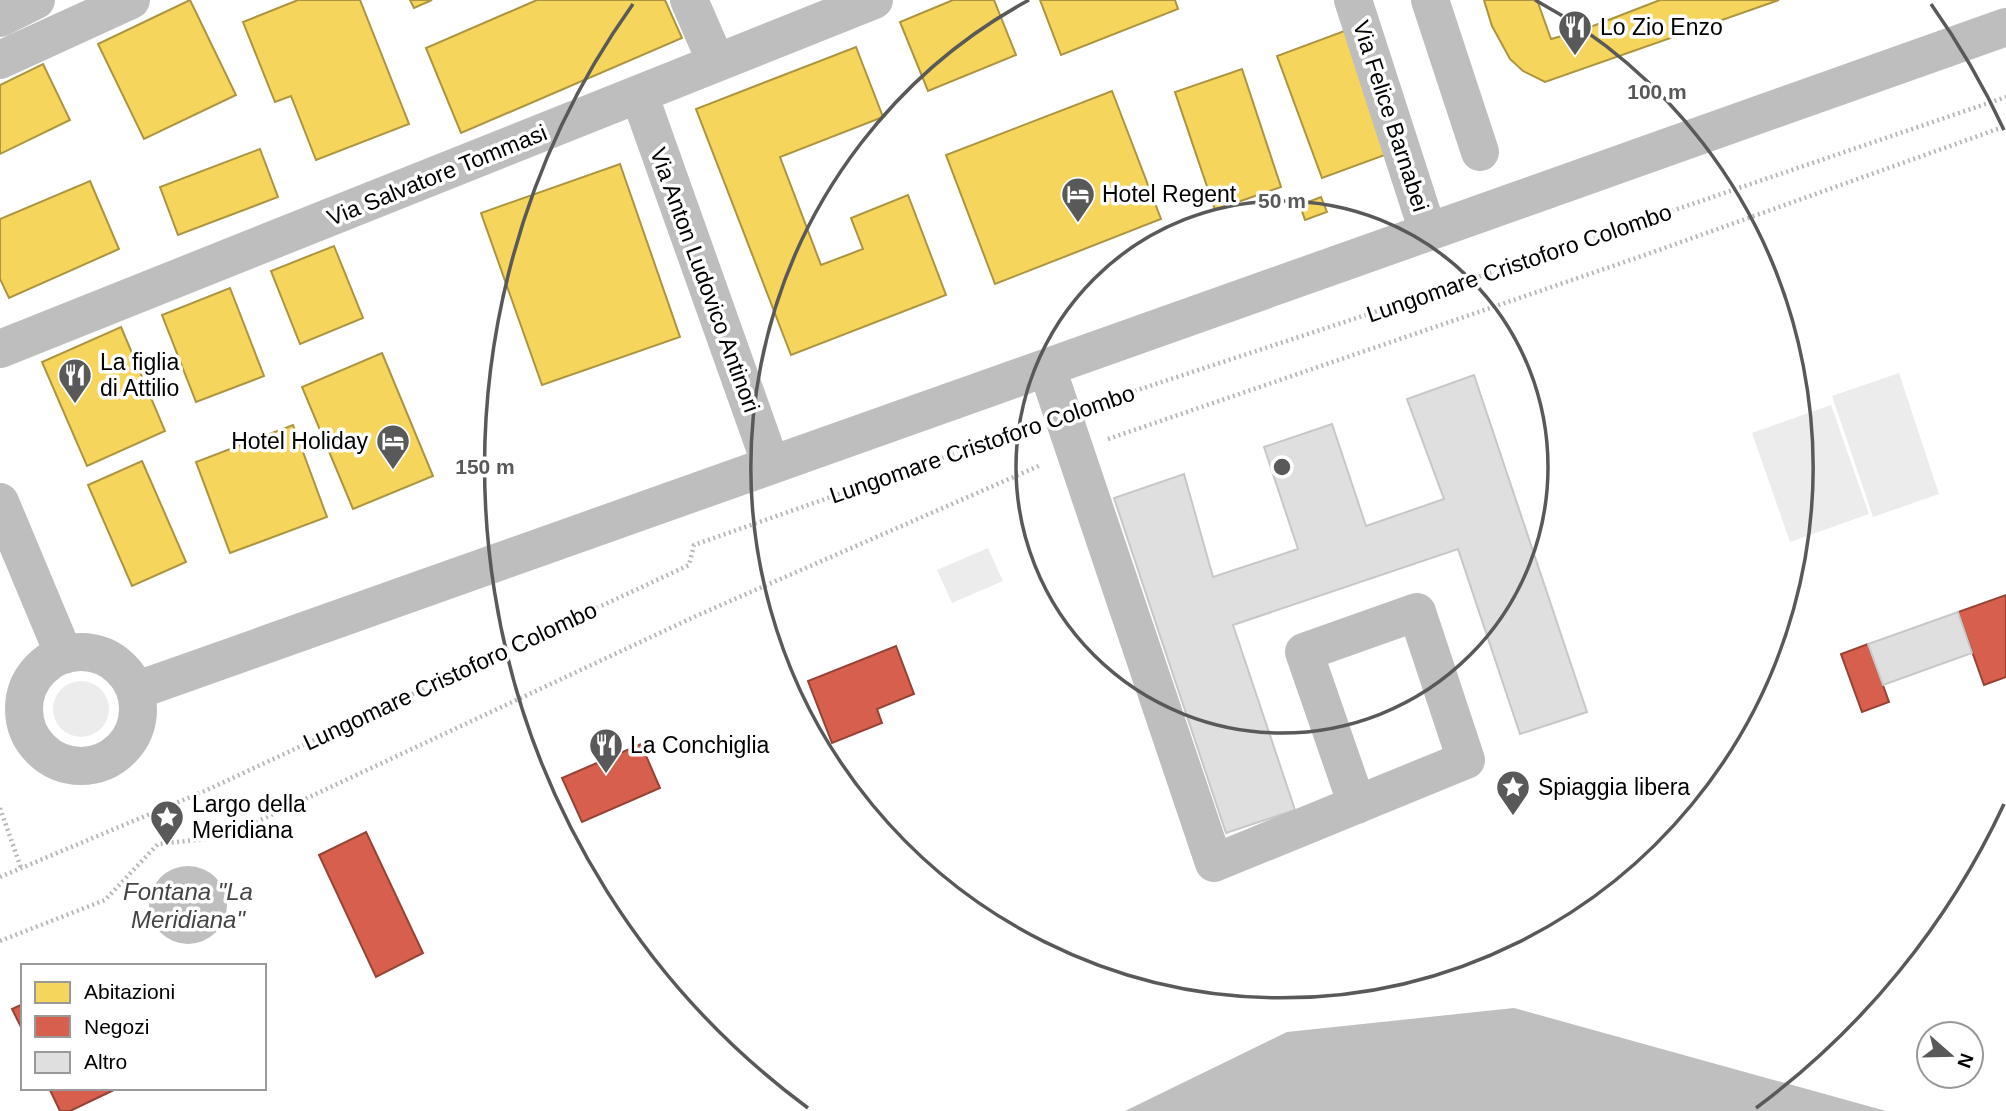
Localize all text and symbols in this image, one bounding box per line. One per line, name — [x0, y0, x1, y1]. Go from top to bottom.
restaurant icon: Lo Zio Enzo — [1556, 8, 1594, 57]
place label: Lo Zio Enzo — [1600, 14, 1723, 40]
street label: Via Felice Barnabei — [1348, 17, 1434, 215]
text: 100 m — [1627, 80, 1687, 103]
street label: Via Salvatore Tommasi — [323, 119, 551, 231]
street label: Via Anton Ludovico Antinori — [645, 144, 765, 416]
hotel icon: Hotel Regent — [1059, 175, 1097, 224]
place label: Hotel Regent — [1102, 181, 1237, 207]
text: 50 m — [1258, 189, 1306, 212]
street label: Lungomare Cristoforo Colombo — [1363, 198, 1675, 328]
place label: La figlia di Attilio — [100, 349, 179, 401]
restaurant icon: La figlia di Attilio — [56, 356, 94, 405]
street label: Lungomare Cristoforo Colombo — [826, 379, 1138, 509]
hotel icon: Hotel Holiday — [374, 422, 412, 471]
place label: Hotel Holiday — [231, 428, 368, 454]
text: 150 m — [455, 455, 515, 478]
centre of rings — [1270, 455, 1294, 479]
street label: Lungomare Cristoforo Colombo — [299, 596, 601, 756]
restaurant icon: La Conchiglia — [587, 726, 625, 775]
place label: La Conchiglia — [630, 732, 770, 758]
place icon: Spiaggia libera — [1494, 768, 1532, 817]
place label: Spiaggia libera — [1538, 774, 1690, 800]
place label: Largo della Meridiana — [192, 791, 306, 843]
place icon: Largo della Meridiana — [148, 798, 186, 847]
water label: Fontana "La Meridiana" — [123, 878, 253, 933]
legend — [21, 964, 266, 1090]
text: Abitazioni — [84, 980, 175, 1003]
text: Negozi — [84, 1015, 149, 1038]
north arrow — [1915, 1020, 1985, 1090]
text: Altro — [84, 1050, 127, 1073]
text: N — [1953, 1051, 1978, 1071]

